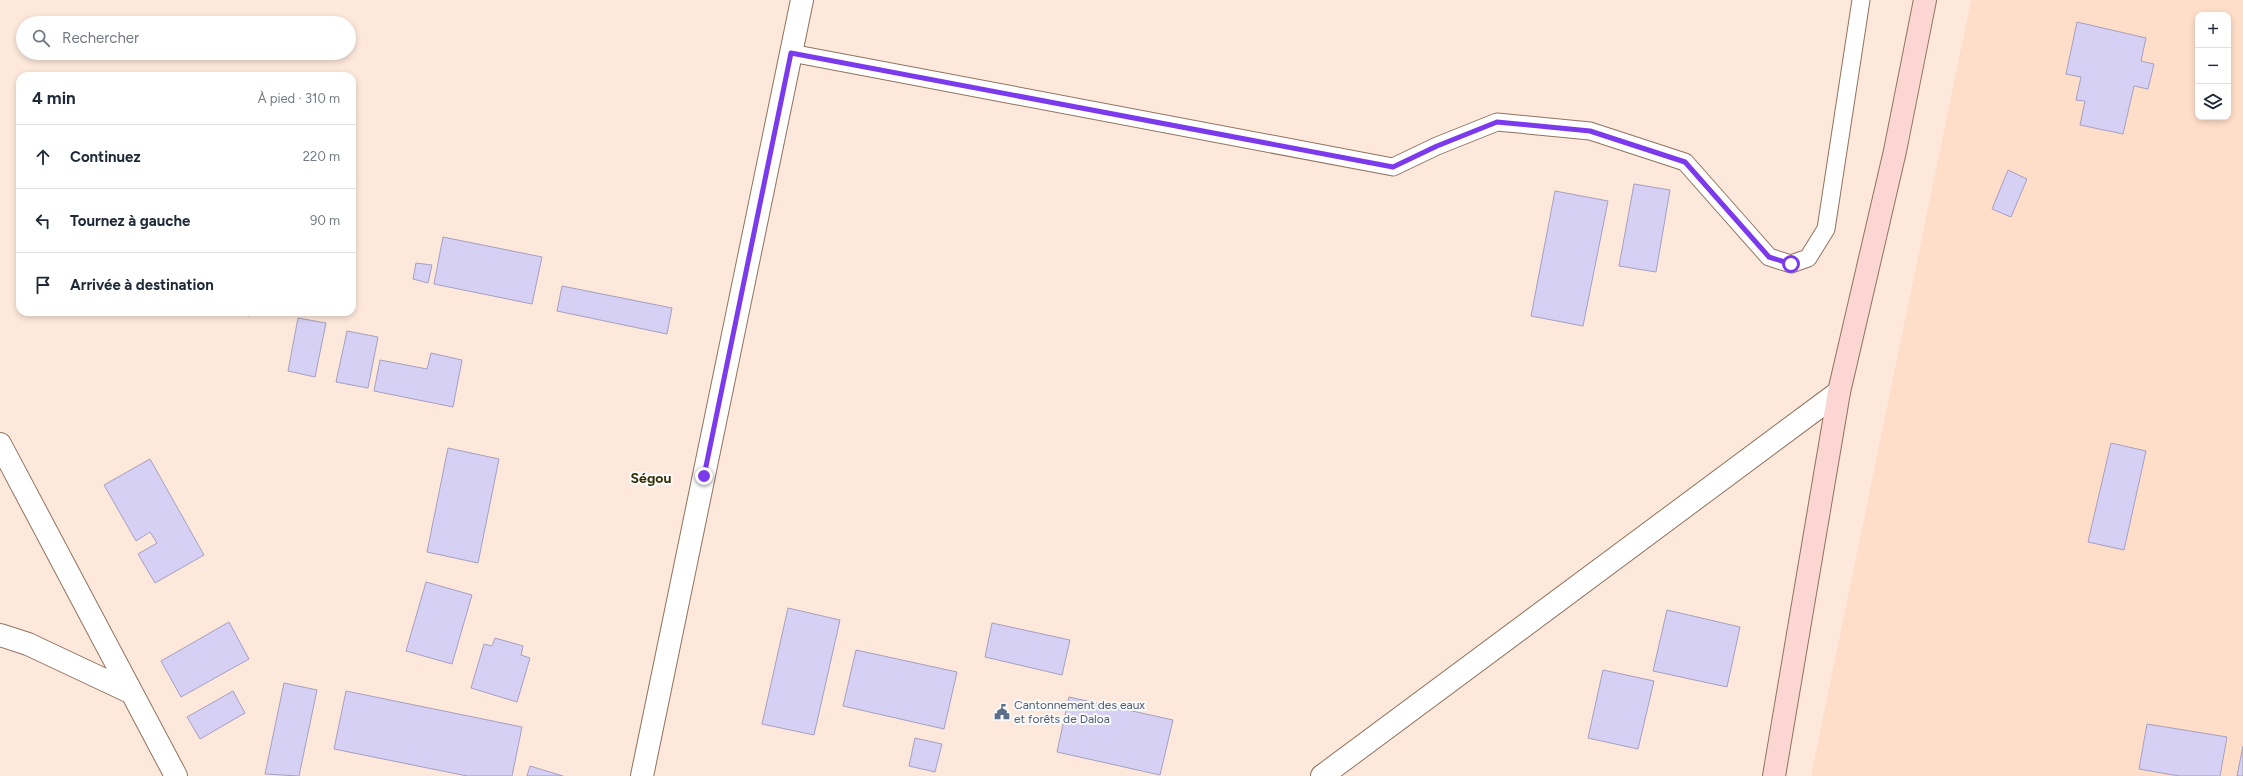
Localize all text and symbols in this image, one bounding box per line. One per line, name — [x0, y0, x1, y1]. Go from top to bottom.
map controls — [2195, 12, 2231, 120]
button: + — [2195, 12, 2231, 48]
search box — [16, 16, 356, 60]
icon: search — [30, 27, 52, 49]
text: Rechercher — [62, 29, 139, 47]
button: − — [2195, 48, 2231, 84]
button: layers — [2195, 84, 2231, 120]
text: 4 min — [32, 88, 76, 108]
text: À pied · 310 m — [258, 91, 340, 106]
icon: ahead — [32, 146, 54, 168]
text: Continuez — [70, 148, 141, 166]
text: 220 m — [303, 149, 340, 164]
icon: left — [32, 210, 54, 232]
text: Tournez à gauche — [70, 212, 190, 230]
text: 90 m — [310, 213, 340, 228]
route start — [1782, 255, 1800, 273]
icon: arrive — [32, 274, 54, 296]
text: Arrivée à destination — [70, 276, 214, 294]
route end — [695, 467, 713, 485]
district label: Ségou — [631, 470, 671, 487]
place label: Cantonnement des eaux et forêts de Daloa — [1014, 698, 1145, 726]
public building icon: Cantonnement des eaux et forêts de Daloa — [993, 703, 1011, 721]

